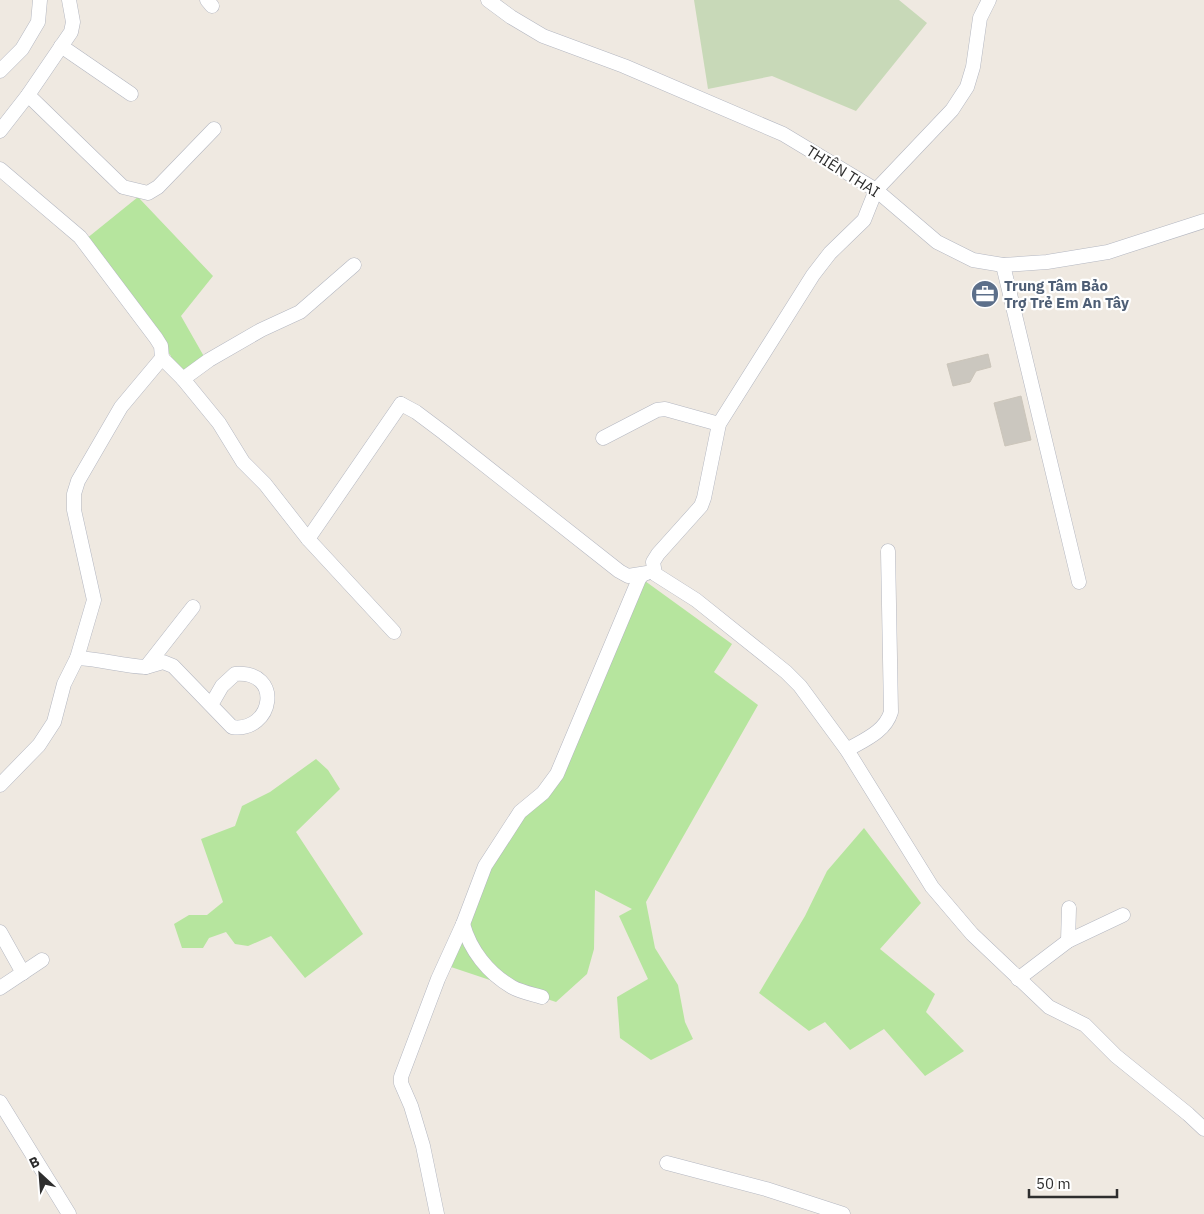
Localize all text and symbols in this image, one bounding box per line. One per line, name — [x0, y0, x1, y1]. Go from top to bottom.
street label: THIÊN THAI — [803, 141, 883, 201]
place label: Trung Tâm Bảo Trợ Trẻ Em An Tây — [1004, 276, 1129, 312]
office icon: Trung Tâm Bảo Trợ Trẻ Em An Tây — [970, 279, 1000, 309]
north arrow — [15, 1149, 65, 1199]
text: B — [26, 1152, 42, 1172]
scale bar — [1029, 1166, 1116, 1198]
text: 50 m — [1036, 1174, 1071, 1193]

